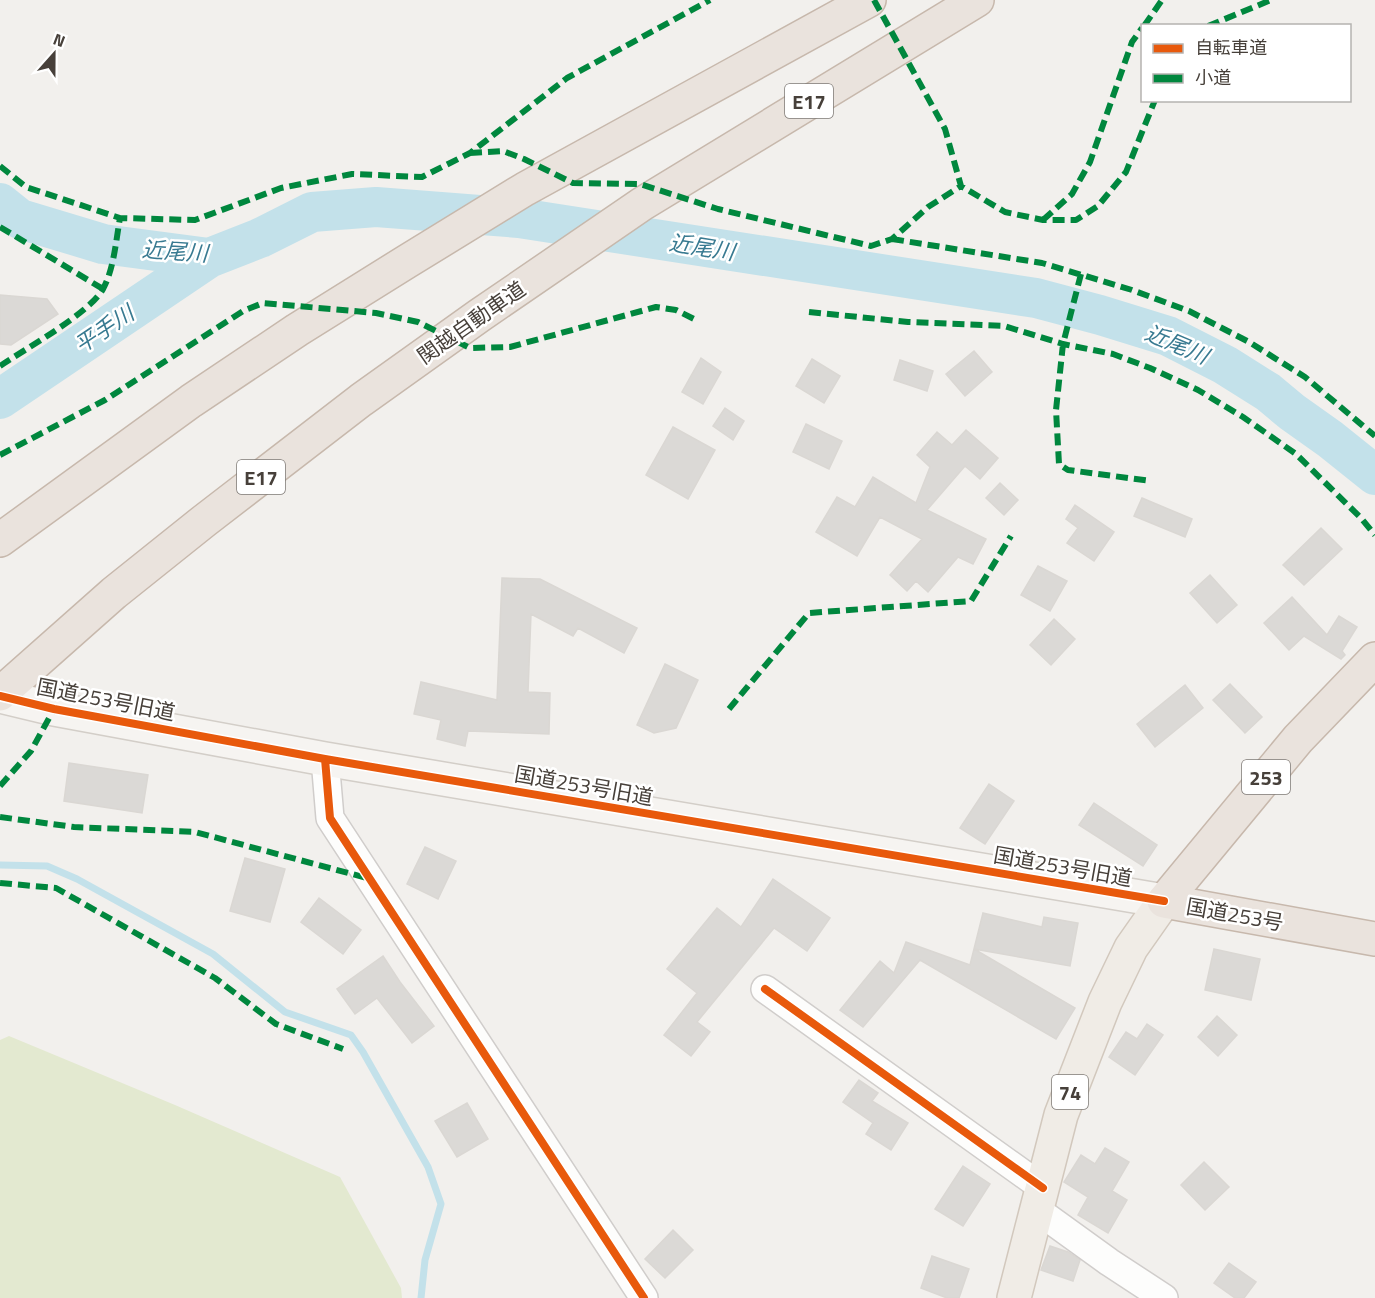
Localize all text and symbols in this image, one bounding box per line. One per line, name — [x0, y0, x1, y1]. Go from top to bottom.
north arrow — [24, 24, 84, 84]
legend — [1141, 24, 1351, 102]
text: N — [50, 27, 69, 53]
text: 自転車道 — [1195, 34, 1267, 61]
text: 小道 — [1195, 64, 1231, 91]
road number: E17 — [785, 84, 833, 118]
water label: 近尾川 — [667, 225, 739, 269]
water label: 近尾川 — [141, 232, 211, 270]
street label: 関越自動車道 — [410, 273, 532, 371]
water label: 平手川 — [67, 295, 143, 362]
water label: 近尾川 — [1140, 315, 1216, 373]
road number: E17 — [237, 460, 285, 494]
street label: 国道253号旧道 — [34, 670, 178, 728]
street label: 国道253号旧道 — [512, 757, 656, 813]
road number: 253 — [1242, 760, 1290, 794]
street label: 国道253号旧道 — [991, 838, 1135, 894]
street label: 国道253号 — [1184, 890, 1286, 938]
road number: 74 — [1052, 1075, 1088, 1109]

